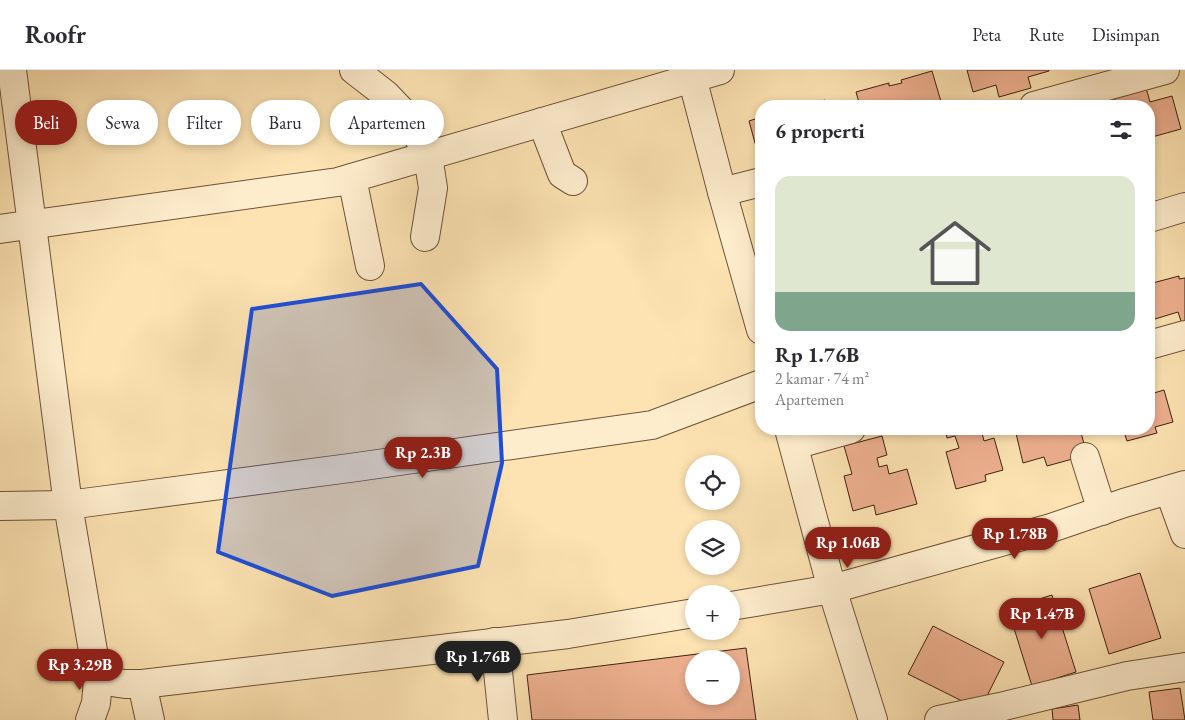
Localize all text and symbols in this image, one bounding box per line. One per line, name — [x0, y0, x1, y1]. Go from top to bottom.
text: Roofr — [25, 19, 86, 50]
text: Peta — [972, 23, 1001, 46]
text: Rute — [1029, 23, 1064, 46]
text: Disimpan — [1092, 23, 1160, 46]
chip: Beli — [15, 100, 77, 145]
chip: Sewa — [87, 100, 158, 145]
chip: Filter — [168, 100, 241, 145]
chip: Baru — [251, 100, 320, 145]
chip: Apartemen — [330, 100, 444, 145]
icon: filters — [1107, 116, 1135, 144]
text: 6 properti — [775, 117, 865, 144]
icon: home — [910, 208, 1000, 298]
text: Rp 1.76B — [775, 341, 859, 368]
text: 2 kamar · 74 m² — [775, 368, 869, 389]
text: Apartemen — [775, 389, 844, 410]
pin: Rp 2.3B — [377, 436, 469, 479]
text: Rp 2.3B — [395, 442, 451, 463]
map controls — [685, 455, 740, 705]
button: locate — [685, 455, 740, 510]
pin: Rp 1.78B — [963, 518, 1067, 560]
button: layers — [685, 520, 740, 575]
text: Rp 1.78B — [983, 523, 1047, 544]
pin: Rp 1.06B — [796, 526, 900, 569]
text: Rp 1.06B — [816, 532, 880, 553]
button: + — [685, 585, 740, 640]
pin: Rp 1.47B — [990, 598, 1094, 640]
text: Rp 1.47B — [1010, 603, 1074, 624]
pin: Rp 1.76B — [426, 640, 530, 683]
text: Rp 1.76B — [446, 646, 510, 667]
pin: Rp 3.29B — [28, 648, 132, 691]
button: − — [685, 650, 740, 705]
text: Rp 3.29B — [48, 654, 112, 675]

